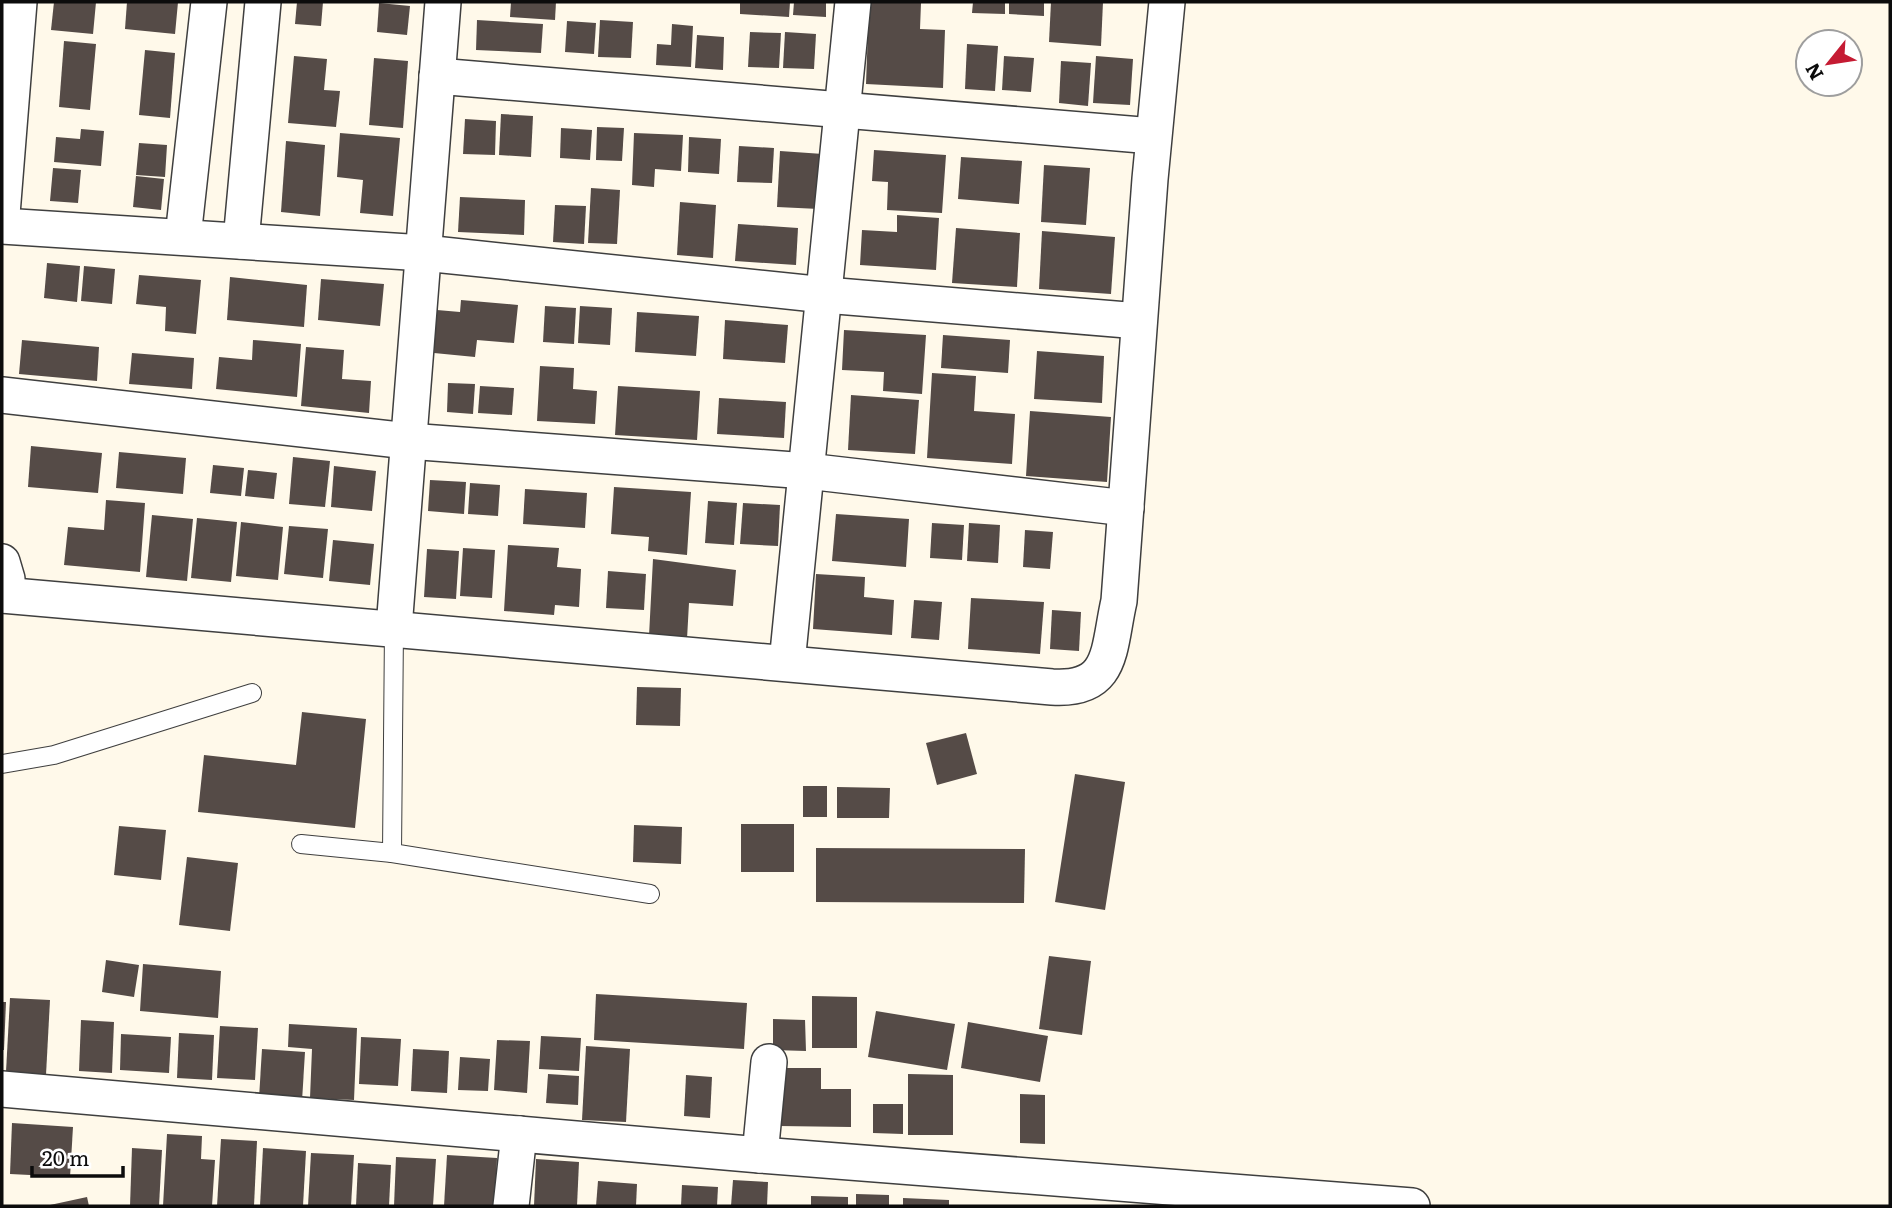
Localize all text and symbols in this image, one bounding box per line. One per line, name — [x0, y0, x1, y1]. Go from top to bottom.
north arrow — [1794, 28, 1864, 98]
text: N — [1797, 58, 1830, 86]
scale bar — [32, 1134, 122, 1178]
text: 20 m — [42, 1141, 89, 1172]

